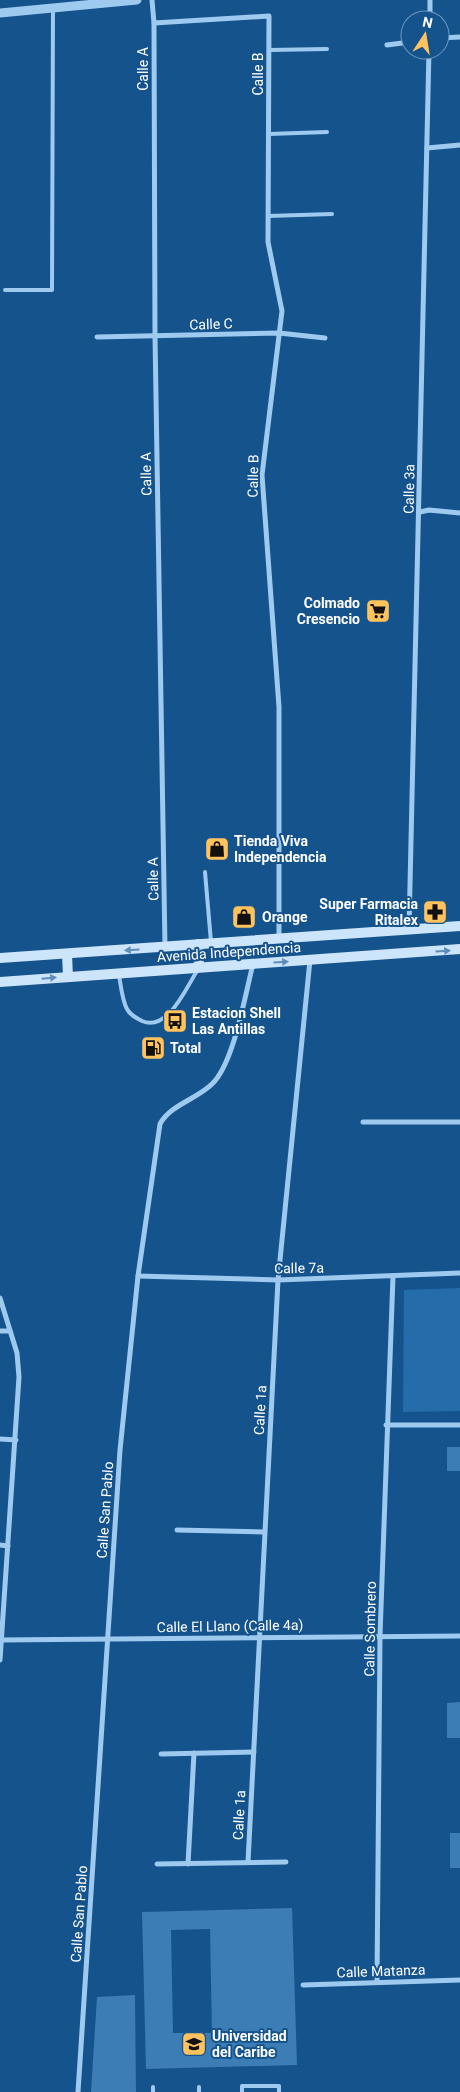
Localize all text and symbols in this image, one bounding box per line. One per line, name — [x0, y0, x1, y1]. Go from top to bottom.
north arrow — [400, 10, 450, 60]
text: N — [421, 13, 434, 31]
street label: Calle A — [135, 47, 151, 91]
street label: Calle B — [250, 52, 266, 96]
street label: Calle C — [189, 315, 233, 333]
street label: Calle A — [138, 452, 154, 496]
street label: Calle B — [245, 454, 261, 498]
street label: Calle 3a — [401, 464, 417, 514]
place label: Colmado Cresencio — [297, 595, 360, 627]
supermarket icon: Colmado Cresencio — [365, 598, 391, 624]
place label: Tienda Viva Independencia — [234, 833, 327, 865]
shop icon: Tienda Viva Independencia — [204, 836, 230, 862]
street label: Calle A — [145, 857, 161, 901]
place label: Super Farmacia Ritalex — [319, 896, 419, 928]
pharmacy icon: Super Farmacia Ritalex — [422, 899, 448, 925]
shop icon: Orange — [231, 904, 257, 930]
place label: Orange — [262, 909, 308, 925]
street label: Avenida Independencia — [156, 939, 302, 965]
one-way arrow — [124, 946, 140, 954]
one-way arrow — [435, 946, 451, 954]
one-way arrow — [273, 958, 289, 966]
one-way arrow — [41, 974, 57, 982]
place label: Estacion Shell Las Antillas — [192, 1005, 281, 1037]
bus stop icon: Estacion Shell Las Antillas — [162, 1008, 188, 1034]
fuel station icon: Total — [140, 1035, 166, 1061]
place label: Total — [170, 1040, 201, 1056]
street label: Calle 7a — [274, 1260, 324, 1276]
street label: Calle 1a — [251, 1385, 269, 1435]
street label: Calle San Pablo — [94, 1461, 116, 1559]
street label: Calle Sombrero — [361, 1581, 379, 1677]
street label: Calle El Llano (Calle 4a) — [157, 1617, 303, 1636]
street label: Calle 1a — [230, 1790, 248, 1840]
street label: Calle San Pablo — [68, 1865, 90, 1963]
street label: Calle Matanza — [336, 1961, 426, 1981]
place label: Universidad del Caribe — [212, 2028, 287, 2060]
school or university icon: Universidad del Caribe — [181, 2031, 207, 2057]

